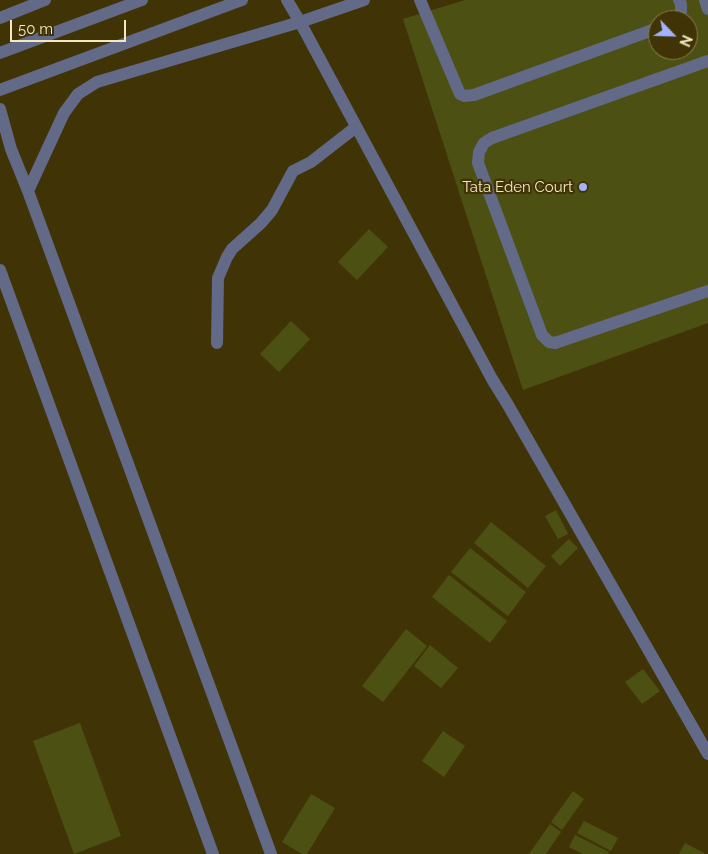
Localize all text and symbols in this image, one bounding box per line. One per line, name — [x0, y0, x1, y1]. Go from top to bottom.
scale bar — [12, 10, 129, 42]
north arrow — [648, 10, 698, 60]
text: 50 m — [18, 20, 53, 38]
text: N — [676, 33, 695, 49]
place label: Tata Eden Court — [462, 178, 573, 196]
marker: Tata Eden Court — [577, 181, 589, 193]

